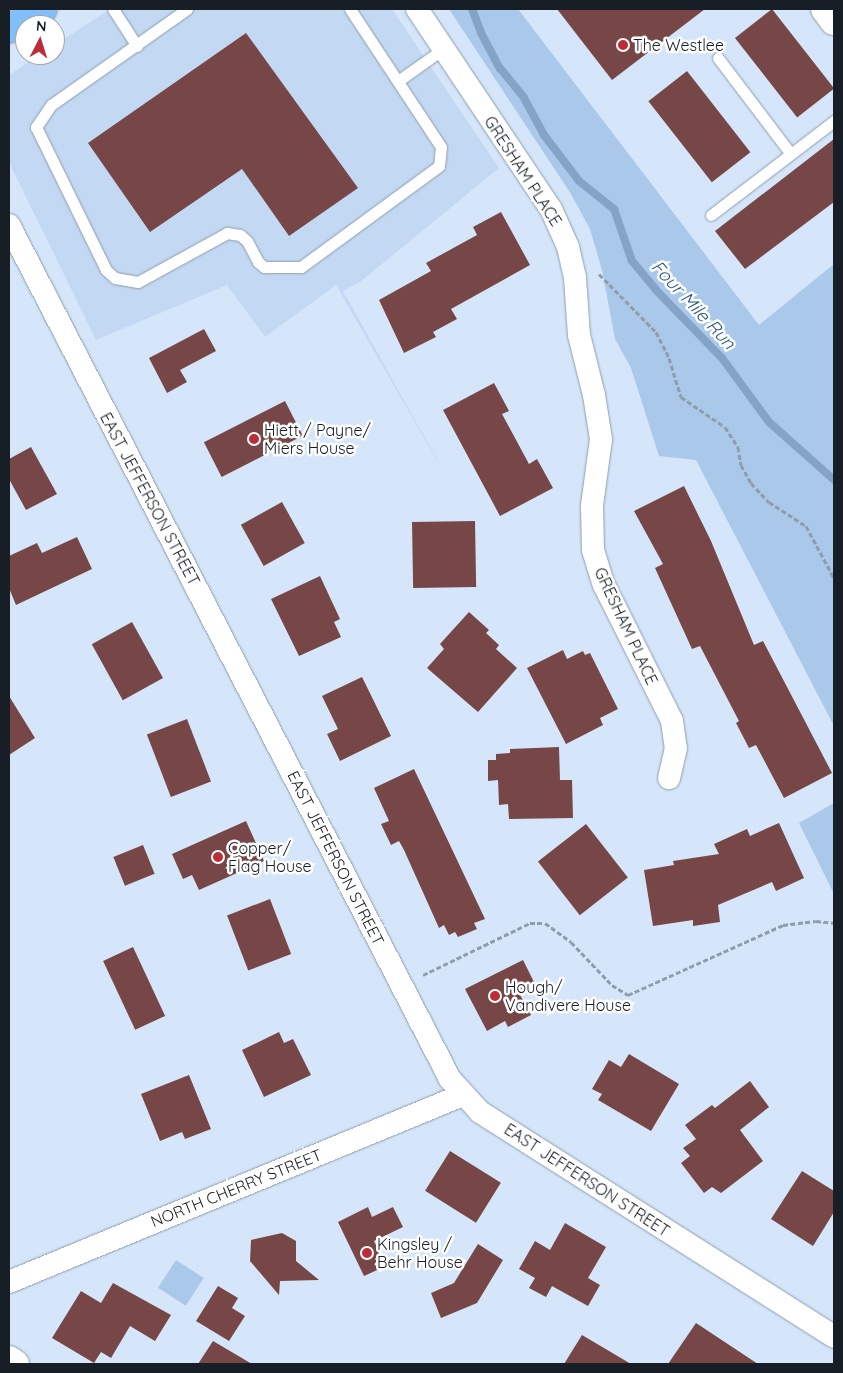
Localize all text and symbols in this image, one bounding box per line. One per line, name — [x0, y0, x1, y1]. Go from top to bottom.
north arrow — [15, 15, 65, 65]
text: N — [35, 17, 47, 35]
place label: The Westlee — [633, 35, 724, 55]
marker: The Westlee — [617, 39, 629, 51]
street label: GRESHAM PLACE — [480, 112, 566, 230]
water label: Four Mile Run — [647, 256, 739, 354]
street label: EAST JEFFERSON STREET — [96, 409, 204, 589]
place label: Hiett / Payne/ Miers House — [264, 420, 371, 458]
marker: Hiett / Payne/ Miers House — [248, 433, 260, 445]
street label: GRESHAM PLACE — [590, 564, 662, 688]
street label: EAST JEFFERSON STREET — [284, 768, 388, 948]
place label: Copper/ Flag House — [228, 838, 312, 876]
marker: Copper/ Flag House — [212, 851, 224, 863]
place label: Hough/ Vandivere House — [505, 977, 631, 1015]
marker: Hough/ Vandivere House — [489, 990, 501, 1002]
street label: EAST JEFFERSON STREET — [501, 1119, 673, 1241]
street label: NORTH CHERRY STREET — [148, 1145, 324, 1231]
place label: Kingsley / Behr House — [377, 1234, 463, 1272]
marker: Kingsley / Behr House — [361, 1247, 373, 1259]

